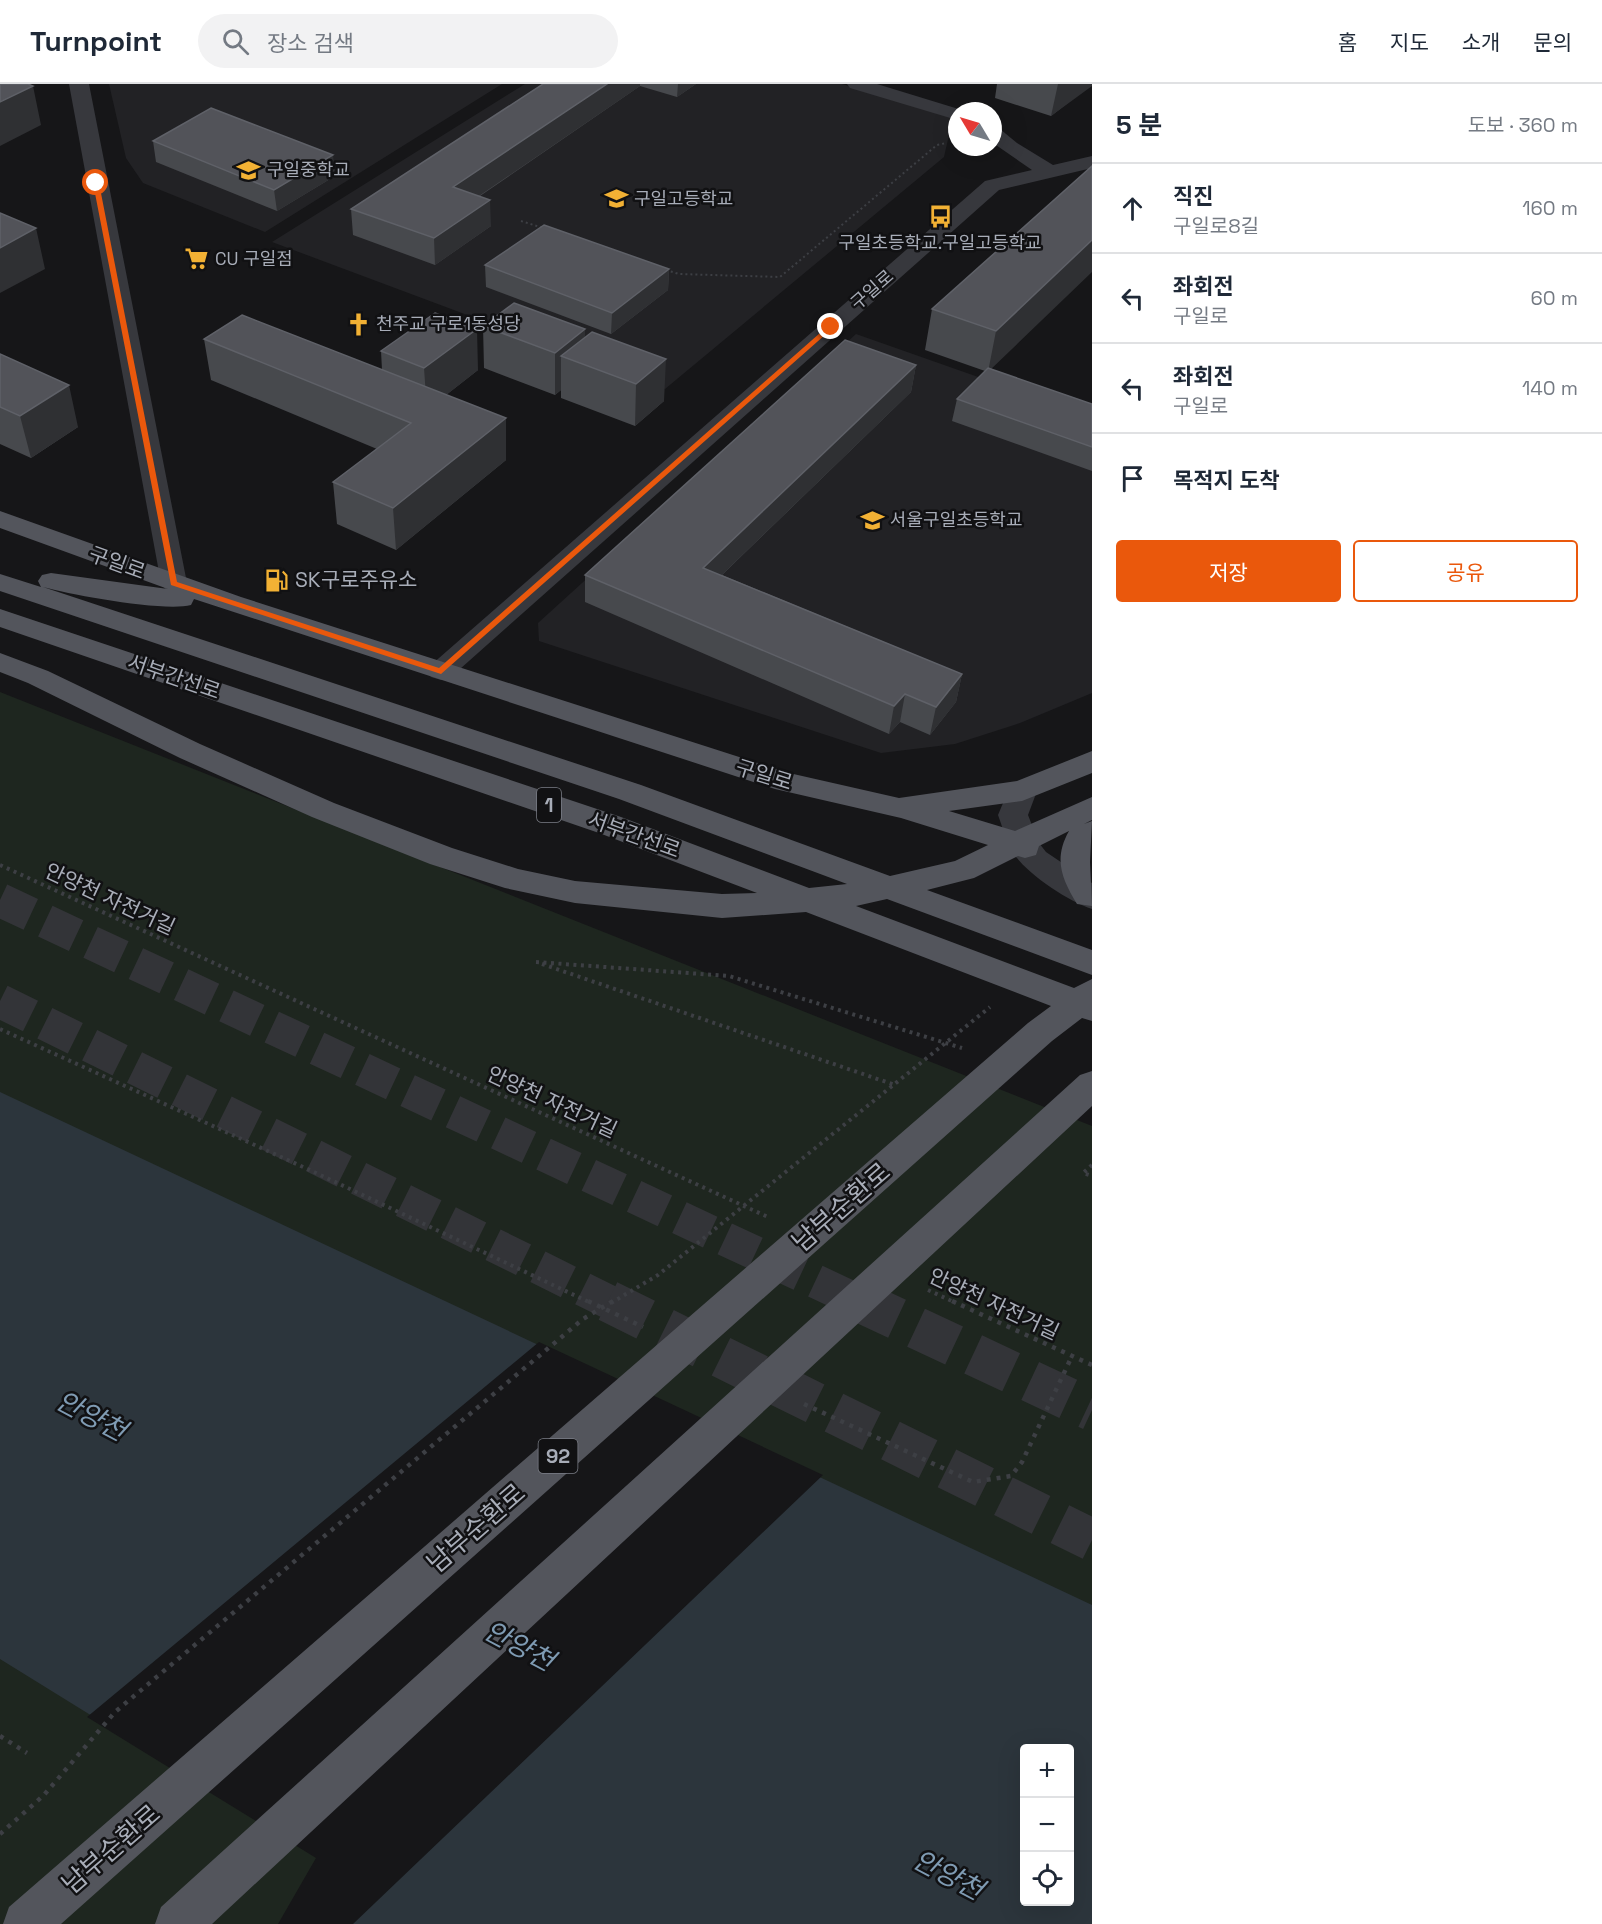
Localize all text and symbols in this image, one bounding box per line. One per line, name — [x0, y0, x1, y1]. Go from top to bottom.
search box — [198, 14, 618, 68]
text: Turnpoint — [30, 23, 162, 59]
icon: search — [219, 25, 252, 58]
text: 장소 검색 — [267, 29, 354, 57]
text: 홈 — [1338, 29, 1357, 56]
text: 지도 — [1390, 29, 1429, 56]
text: 소개 — [1462, 29, 1500, 56]
text: 문의 — [1533, 29, 1572, 56]
north arrow — [948, 102, 1002, 156]
text: 5 분 — [1116, 108, 1162, 142]
text: 도보 · 360 m — [1468, 112, 1578, 138]
school or university icon: 구일중학교 — [236, 157, 262, 183]
place label: 구일중학교 — [267, 158, 350, 181]
route start — [82, 169, 108, 195]
text: 직진 — [1173, 182, 1213, 210]
school or university icon: 구일고등학교 — [603, 186, 629, 212]
place label: 구일고등학교 — [634, 187, 733, 210]
icon: ahead — [1116, 192, 1149, 225]
text: 160 m — [1522, 195, 1578, 221]
bus stop icon: 구일초등학교.구일고등학교 — [927, 204, 953, 230]
text: 구일로8길 — [1173, 213, 1259, 239]
place label: 구일초등학교.구일고등학교 — [838, 231, 1042, 254]
supermarket icon: CU 구일점 — [184, 246, 210, 272]
place label: CU 구일점 — [215, 247, 293, 270]
street label: 구일로 — [845, 265, 898, 315]
text: 좌회전 — [1173, 272, 1234, 300]
icon: left — [1116, 282, 1149, 315]
text: 60 m — [1531, 285, 1578, 311]
text: 구일로 — [1173, 303, 1228, 329]
church icon: 천주교 구로1동성당 — [345, 311, 371, 337]
place label: 천주교 구로1동성당 — [376, 312, 521, 335]
route end — [817, 313, 843, 339]
text: 좌회전 — [1173, 362, 1234, 390]
icon: left — [1116, 372, 1149, 405]
text: 140 m — [1522, 375, 1578, 401]
text: 구일로 — [1173, 393, 1228, 419]
icon: arrive — [1116, 462, 1149, 495]
text: 목적지 도착 — [1173, 466, 1280, 494]
school or university icon: 서울구일초등학교 — [859, 507, 885, 533]
place label: 서울구일초등학교 — [890, 508, 1022, 531]
street label: 구일로 — [85, 540, 149, 585]
button: 저장 — [1116, 540, 1341, 602]
button: 공유 — [1353, 540, 1578, 602]
place label: SK구로주유소 — [295, 566, 417, 593]
fuel station icon: SK구로주유소 — [264, 567, 290, 593]
street label: 서부간선로 — [124, 648, 224, 705]
street label: 구일로 — [732, 753, 796, 796]
road number: 1 — [537, 788, 561, 822]
street label: 서부간선로 — [584, 805, 684, 864]
street label: 안양천 자전거길 — [41, 857, 180, 941]
street label: 안양천 자전거길 — [483, 1060, 622, 1144]
street label: 남부순환로 — [785, 1155, 897, 1259]
street label: 안양천 자전거길 — [925, 1262, 1064, 1346]
water label: 안양천 — [50, 1383, 135, 1450]
road number: 92 — [538, 1439, 578, 1473]
street label: 남부순환로 — [420, 1476, 532, 1580]
water label: 안양천 — [478, 1613, 563, 1680]
map controls — [1020, 1744, 1074, 1906]
button: + — [1020, 1744, 1074, 1798]
street label: 남부순환로 — [55, 1797, 167, 1901]
button: − — [1020, 1798, 1074, 1852]
water label: 안양천 — [907, 1842, 992, 1909]
button: locate — [1020, 1852, 1074, 1906]

